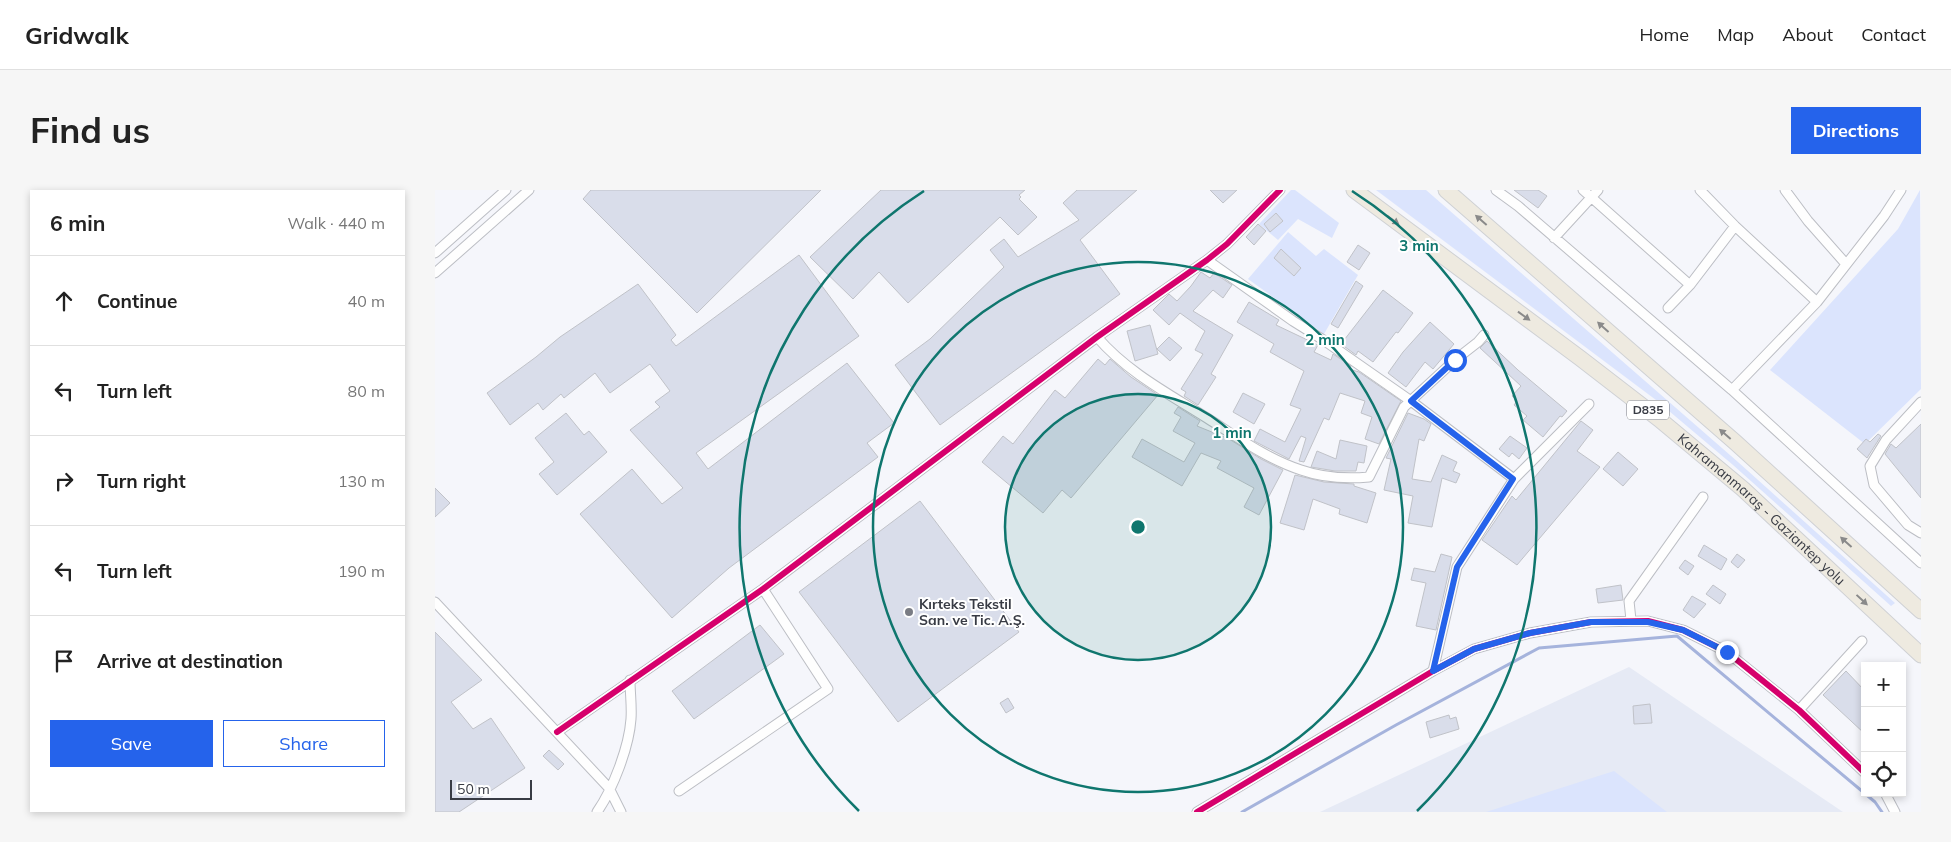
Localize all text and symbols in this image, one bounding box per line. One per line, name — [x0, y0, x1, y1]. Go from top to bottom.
text: Gridwalk — [25, 20, 129, 50]
text: Home — [1639, 23, 1689, 46]
text: Map — [1717, 23, 1754, 46]
text: About — [1782, 23, 1833, 46]
text: Contact — [1861, 23, 1926, 46]
button: Directions — [1791, 107, 1921, 154]
text: Find us — [30, 108, 150, 152]
text: 6 min — [50, 210, 105, 236]
text: Walk · 440 m — [287, 213, 385, 233]
one-way arrow — [1475, 214, 1487, 226]
one-way arrow — [1386, 215, 1400, 225]
text: 3 min — [1399, 236, 1439, 255]
icon: ahead — [50, 287, 78, 315]
text: Continue — [97, 289, 177, 313]
text: 40 m — [348, 291, 385, 311]
one-way arrow — [1517, 311, 1531, 321]
one-way arrow — [1597, 321, 1610, 332]
text: 2 min — [1305, 330, 1345, 349]
route start — [1444, 349, 1467, 372]
icon: left — [50, 377, 78, 405]
text: Turn left — [97, 379, 172, 403]
text: 80 m — [348, 381, 385, 401]
road number: D835 — [1627, 400, 1669, 420]
text: 1 min — [1212, 423, 1252, 442]
one-way arrow — [1720, 428, 1732, 440]
street label: Kahramanmaraş - Gaziantep yolu — [1674, 429, 1849, 589]
icon: right — [50, 467, 78, 495]
text: Turn right — [97, 469, 186, 493]
text: 130 m — [338, 471, 385, 491]
centre of rings — [1129, 518, 1147, 536]
one-way arrow — [1840, 537, 1853, 548]
icon: left — [50, 557, 78, 585]
text: Turn left — [97, 559, 172, 583]
text: 190 m — [338, 561, 385, 581]
one-way arrow — [1856, 594, 1868, 606]
place label: Kırteks Tekstil San. ve Tic. A.Ş. — [919, 595, 1025, 629]
marker: Kırteks Tekstil San. ve Tic. A.Ş. — [903, 606, 915, 618]
route end — [1716, 641, 1739, 664]
icon: arrive — [50, 647, 78, 675]
text: Arrive at destination — [97, 649, 283, 673]
map controls — [1861, 662, 1906, 797]
button: + — [1861, 662, 1906, 707]
button: − — [1861, 707, 1906, 752]
button: Save — [50, 720, 213, 767]
button: Share — [223, 720, 385, 767]
button: locate — [1861, 752, 1906, 797]
scale bar — [450, 777, 533, 800]
text: 50 m — [457, 780, 490, 798]

